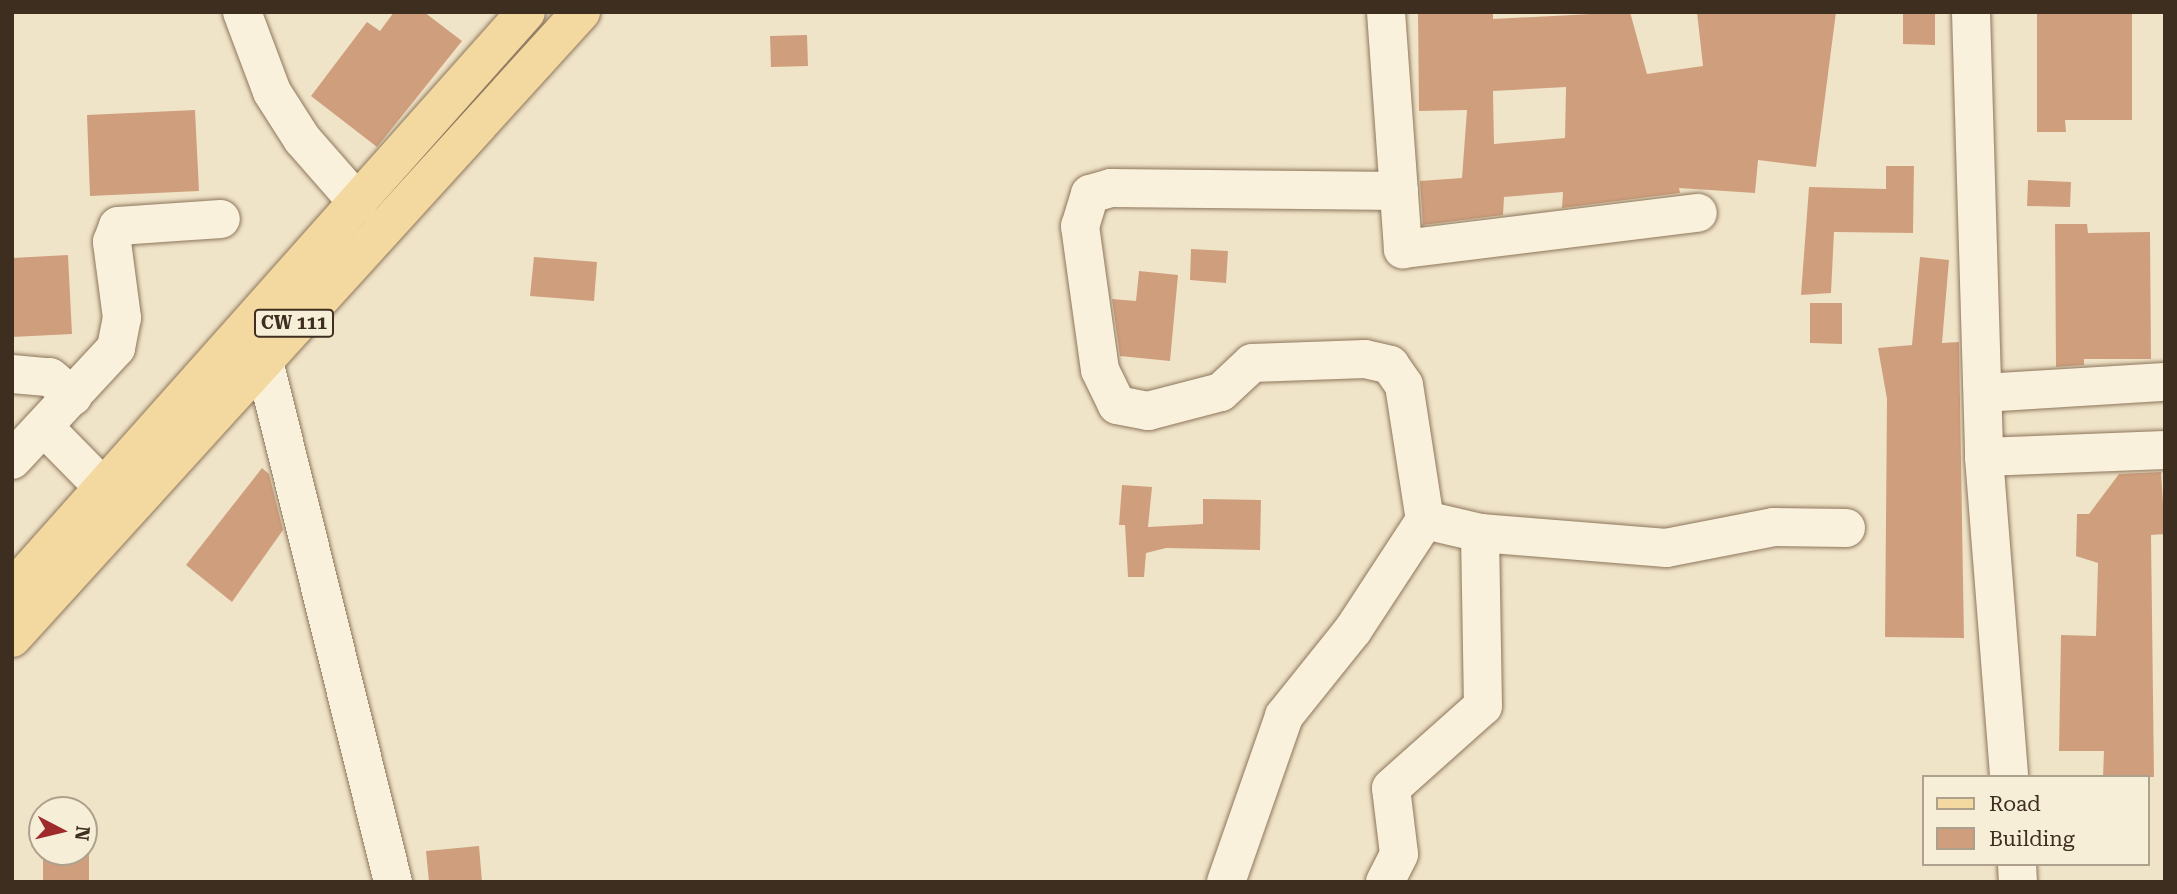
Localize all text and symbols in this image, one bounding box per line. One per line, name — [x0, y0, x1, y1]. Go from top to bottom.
road number: CW 111 — [254, 309, 334, 338]
legend — [1922, 775, 2149, 866]
text: Road — [1989, 792, 2041, 816]
north arrow — [28, 796, 98, 866]
text: N — [70, 825, 95, 842]
text: Building — [1989, 827, 2075, 851]

